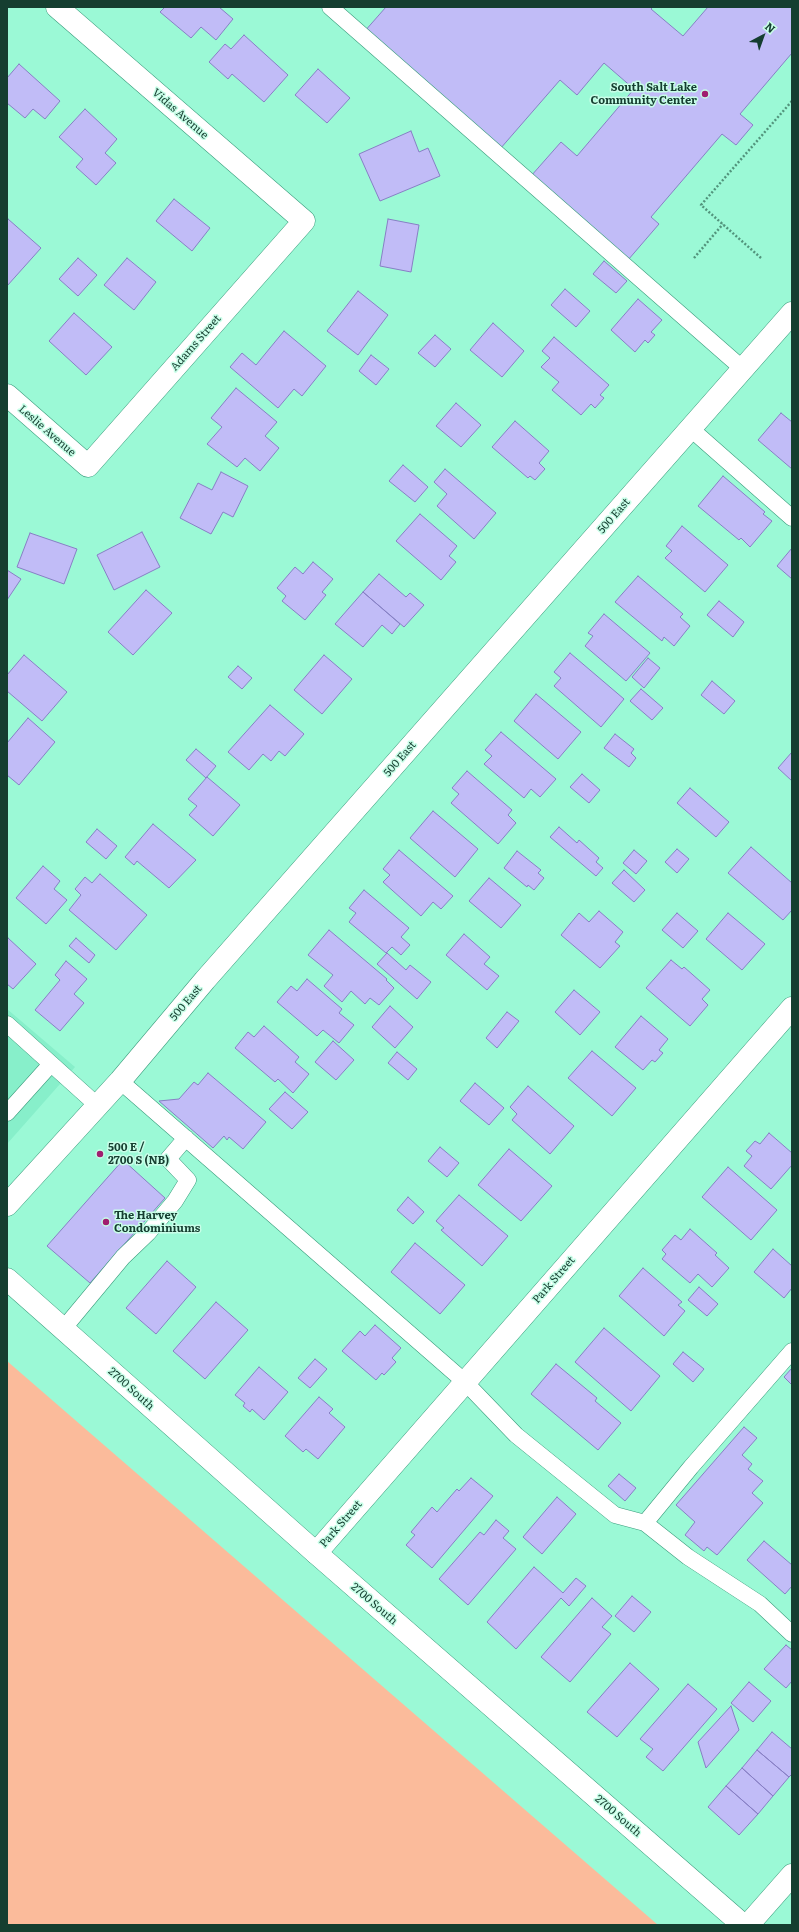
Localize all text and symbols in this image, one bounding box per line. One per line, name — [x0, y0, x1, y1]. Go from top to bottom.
north arrow — [743, 16, 783, 56]
text: N — [762, 18, 780, 36]
place label: South Salt Lake Community Center — [590, 81, 697, 107]
street label: Vidas Avenue — [149, 86, 211, 142]
marker: South Salt Lake Community Center — [700, 89, 710, 99]
street label: Adams Street — [168, 312, 224, 374]
street label: Leslie Avenue — [16, 403, 78, 459]
street label: 500 East — [595, 496, 633, 536]
street label: 500 East — [381, 739, 419, 779]
street label: 500 East — [167, 982, 205, 1024]
place label: 500 E / 2700 S (NB) — [108, 1141, 169, 1167]
marker: 500 E / 2700 S (NB) — [95, 1149, 105, 1159]
place label: The Harvey Condominiums — [114, 1209, 200, 1235]
marker: The Harvey Condominiums — [101, 1217, 111, 1227]
street label: Park Street — [530, 1254, 578, 1306]
street label: 2700 South — [105, 1365, 157, 1413]
street label: Park Street — [317, 1498, 365, 1550]
street label: 2700 South — [348, 1580, 400, 1628]
street label: 2700 South — [592, 1792, 644, 1840]

